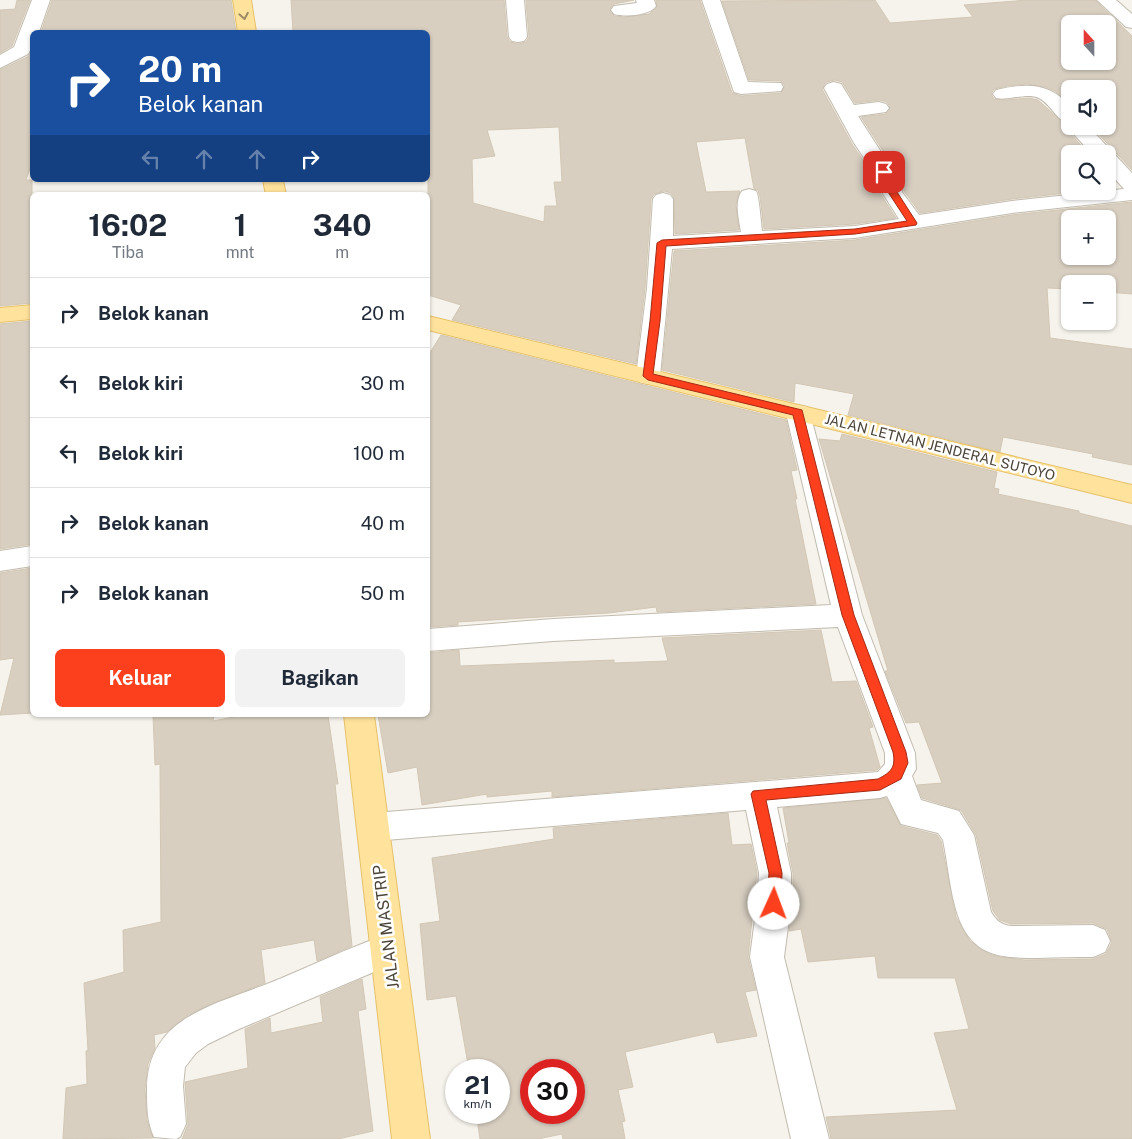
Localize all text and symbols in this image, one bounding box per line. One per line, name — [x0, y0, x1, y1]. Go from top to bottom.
one-way arrow — [239, 12, 249, 21]
north arrow — [1061, 15, 1116, 70]
map controls — [1061, 15, 1116, 330]
text: 20 m — [138, 49, 222, 90]
icon: right — [55, 50, 120, 115]
button: sound — [1061, 80, 1116, 135]
text: Belok kanan — [138, 91, 263, 117]
icon: left — [137, 145, 165, 173]
icon: ahead — [190, 145, 218, 173]
icon: ahead — [243, 145, 271, 173]
icon: right — [296, 145, 324, 173]
button: search — [1061, 145, 1116, 200]
pin — [863, 151, 905, 193]
icon: arrive — [870, 158, 898, 186]
text: 16:02 — [88, 207, 167, 243]
text: 1 — [234, 207, 247, 243]
text: 340 — [313, 207, 372, 243]
button: + — [1061, 210, 1116, 265]
text: Tiba — [112, 243, 144, 262]
text: mnt — [226, 243, 255, 262]
text: m — [335, 243, 349, 262]
button: − — [1061, 275, 1116, 330]
icon: right — [55, 299, 83, 327]
text: Belok kanan — [98, 302, 209, 324]
text: 20 m — [361, 302, 405, 324]
icon: left — [55, 369, 83, 397]
text: Belok kiri — [98, 372, 183, 394]
text: 30 m — [360, 372, 405, 394]
street label: JALAN LETNAN JENDERAL SUTOYO — [823, 411, 1057, 483]
icon: left — [55, 439, 83, 467]
text: Belok kiri — [98, 442, 183, 464]
text: 100 m — [353, 442, 405, 464]
icon: right — [55, 509, 83, 537]
text: Belok kanan — [98, 512, 209, 534]
text: 40 m — [360, 512, 405, 534]
icon: right — [55, 579, 83, 607]
text: Belok kanan — [98, 582, 209, 604]
text: 50 m — [360, 582, 405, 604]
button: Keluar — [55, 649, 225, 707]
button: Bagikan — [235, 649, 405, 707]
street label: JALAN MASTRIP — [369, 864, 403, 990]
position arrow — [747, 877, 799, 929]
speed limit sign: 30 — [520, 1059, 585, 1124]
text: 21 — [464, 1070, 491, 1100]
text: km/h — [463, 1097, 492, 1111]

